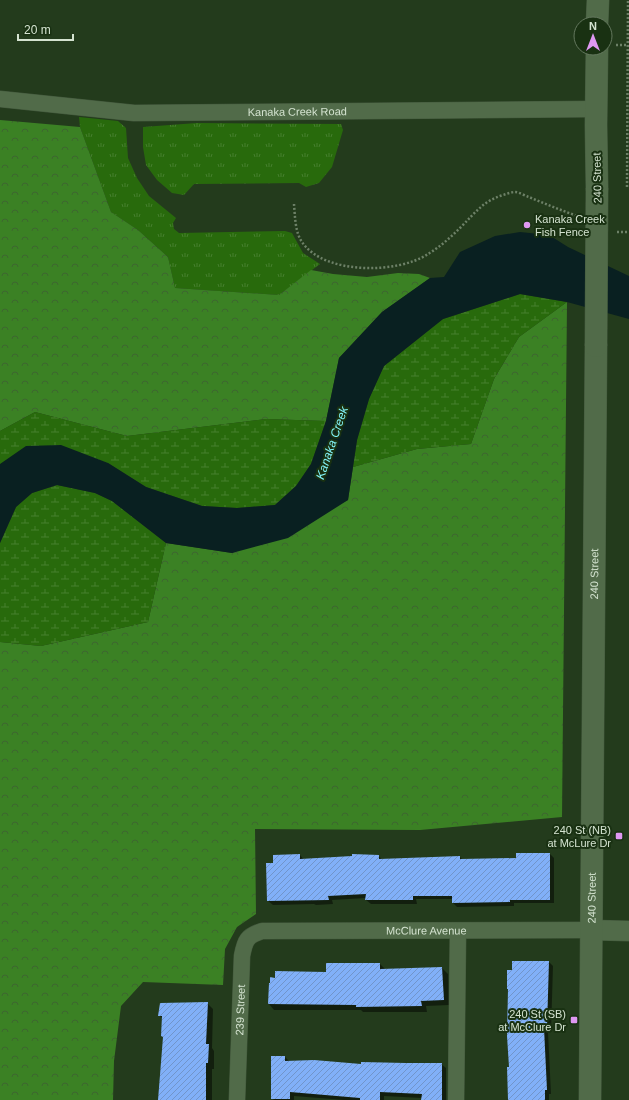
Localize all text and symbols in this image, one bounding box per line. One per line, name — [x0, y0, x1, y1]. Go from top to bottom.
scale bar — [18, 16, 73, 42]
north arrow — [573, 16, 613, 56]
text: N — [589, 20, 597, 32]
text: 20 m — [24, 23, 51, 37]
street label: Kanaka Creek Road — [248, 105, 347, 118]
street label: 240 Street — [591, 153, 603, 203]
place label: Kanaka Creek Fish Fence — [535, 213, 605, 238]
marker: Kanaka Creek Fish Fence — [522, 220, 532, 230]
water label: Kanaka Creek — [313, 404, 351, 481]
street label: 240 Street — [588, 549, 600, 599]
place label: 240 St (NB) at McLure Dr — [547, 824, 611, 849]
marker: 240 St (NB) at McLure Dr — [614, 831, 624, 841]
street label: 240 Street — [585, 873, 598, 923]
street label: McClure Avenue — [386, 924, 467, 937]
street label: 239 Street — [233, 984, 247, 1036]
place label: 240 St (SB) at McClure Dr — [498, 1008, 566, 1033]
marker: 240 St (SB) at McClure Dr — [569, 1015, 579, 1025]

